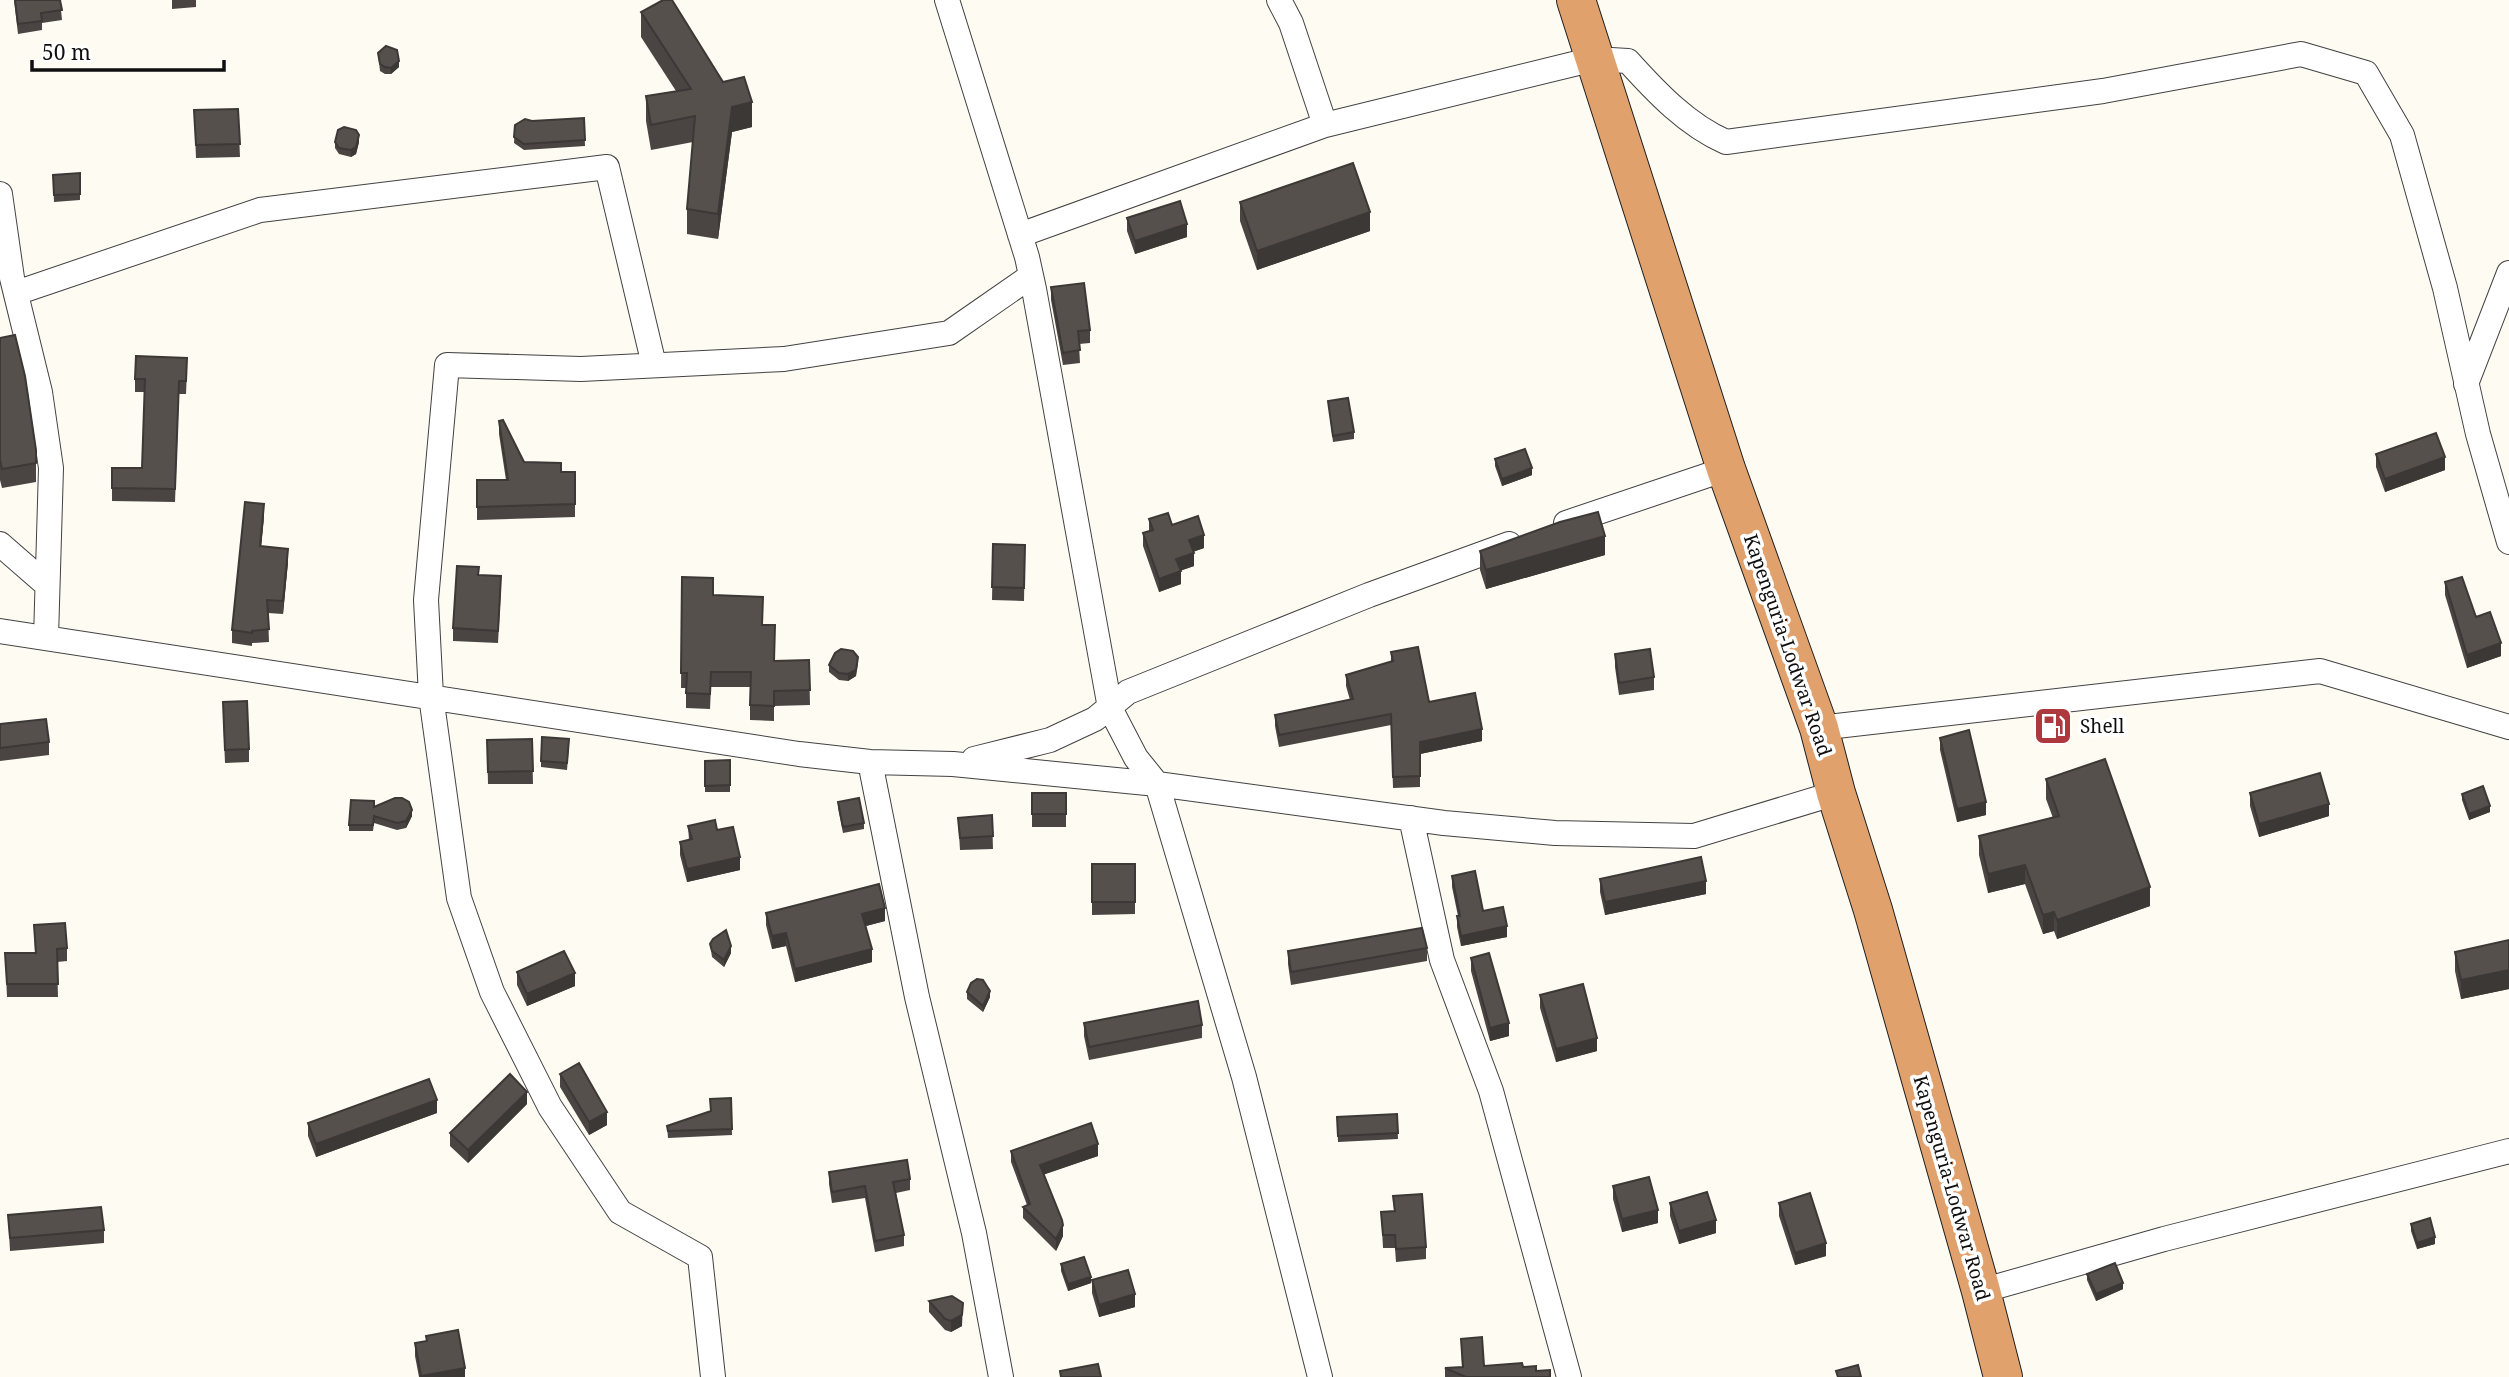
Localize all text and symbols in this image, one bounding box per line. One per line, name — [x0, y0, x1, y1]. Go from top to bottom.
scale bar — [32, 28, 224, 72]
text: 50 m — [42, 38, 91, 66]
street label: Kapenguria-Lodwar Road — [1738, 531, 1838, 760]
fuel station icon: Shell — [2032, 705, 2074, 747]
place label: Shell — [2080, 713, 2124, 739]
street label: Kapenguria-Lodwar Road — [1907, 1072, 1997, 1304]

